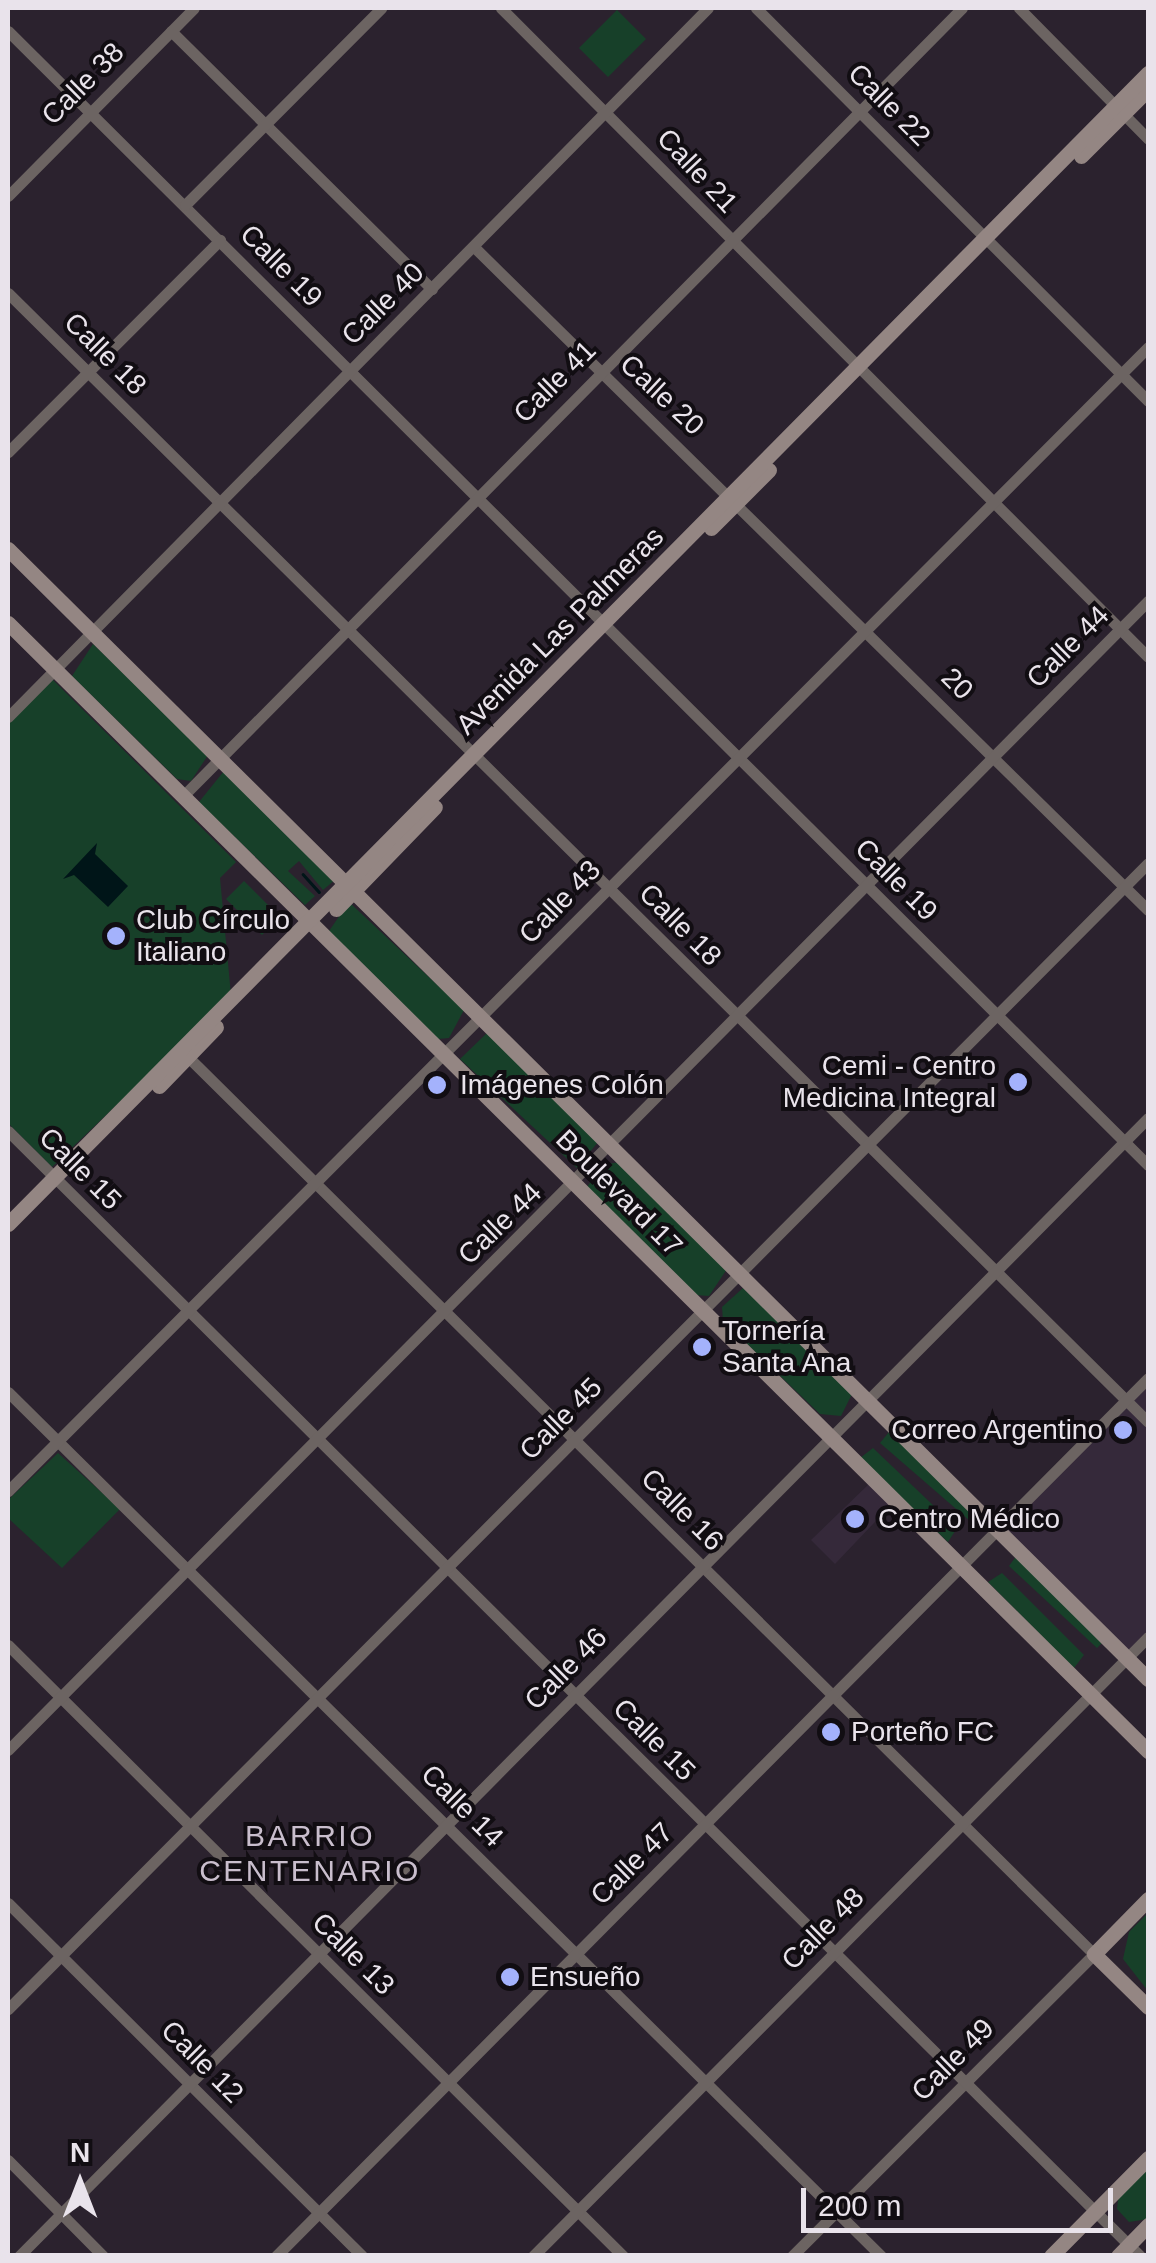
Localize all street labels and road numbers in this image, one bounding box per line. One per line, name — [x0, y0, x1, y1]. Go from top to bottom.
street label: Calle 38 — [35, 36, 131, 132]
street label: Calle 22 — [841, 57, 937, 153]
street label: Calle 21 — [650, 122, 744, 220]
street label: Calle 19 — [233, 218, 329, 314]
street label: Calle 40 — [335, 256, 431, 352]
street label: Calle 18 — [57, 306, 153, 402]
street label: Calle 41 — [507, 334, 603, 430]
street label: Calle 20 — [613, 348, 711, 442]
street label: Avenida Las Palmeras — [449, 520, 671, 742]
street label: Calle 44 — [1020, 599, 1116, 695]
street label: 20 — [934, 661, 980, 707]
street label: Calle 19 — [848, 832, 944, 928]
street label: Calle 43 — [512, 853, 608, 951]
street label: Calle 18 — [632, 877, 728, 973]
street label: Calle 15 — [32, 1121, 128, 1217]
street label: Boulevard 17 — [549, 1123, 689, 1263]
street label: Calle 44 — [451, 1176, 549, 1272]
street label: Calle 45 — [513, 1371, 609, 1467]
street label: Calle 16 — [634, 1462, 730, 1558]
street label: Calle 46 — [518, 1621, 614, 1717]
street label: Calle 15 — [606, 1692, 702, 1788]
street label: Calle 14 — [414, 1758, 510, 1854]
street label: Calle 47 — [584, 1816, 680, 1912]
street label: Calle 48 — [775, 1881, 871, 1977]
street label: Calle 13 — [305, 1906, 401, 2002]
street label: Calle 49 — [905, 2012, 1001, 2108]
street label: Calle 12 — [154, 2014, 250, 2110]

